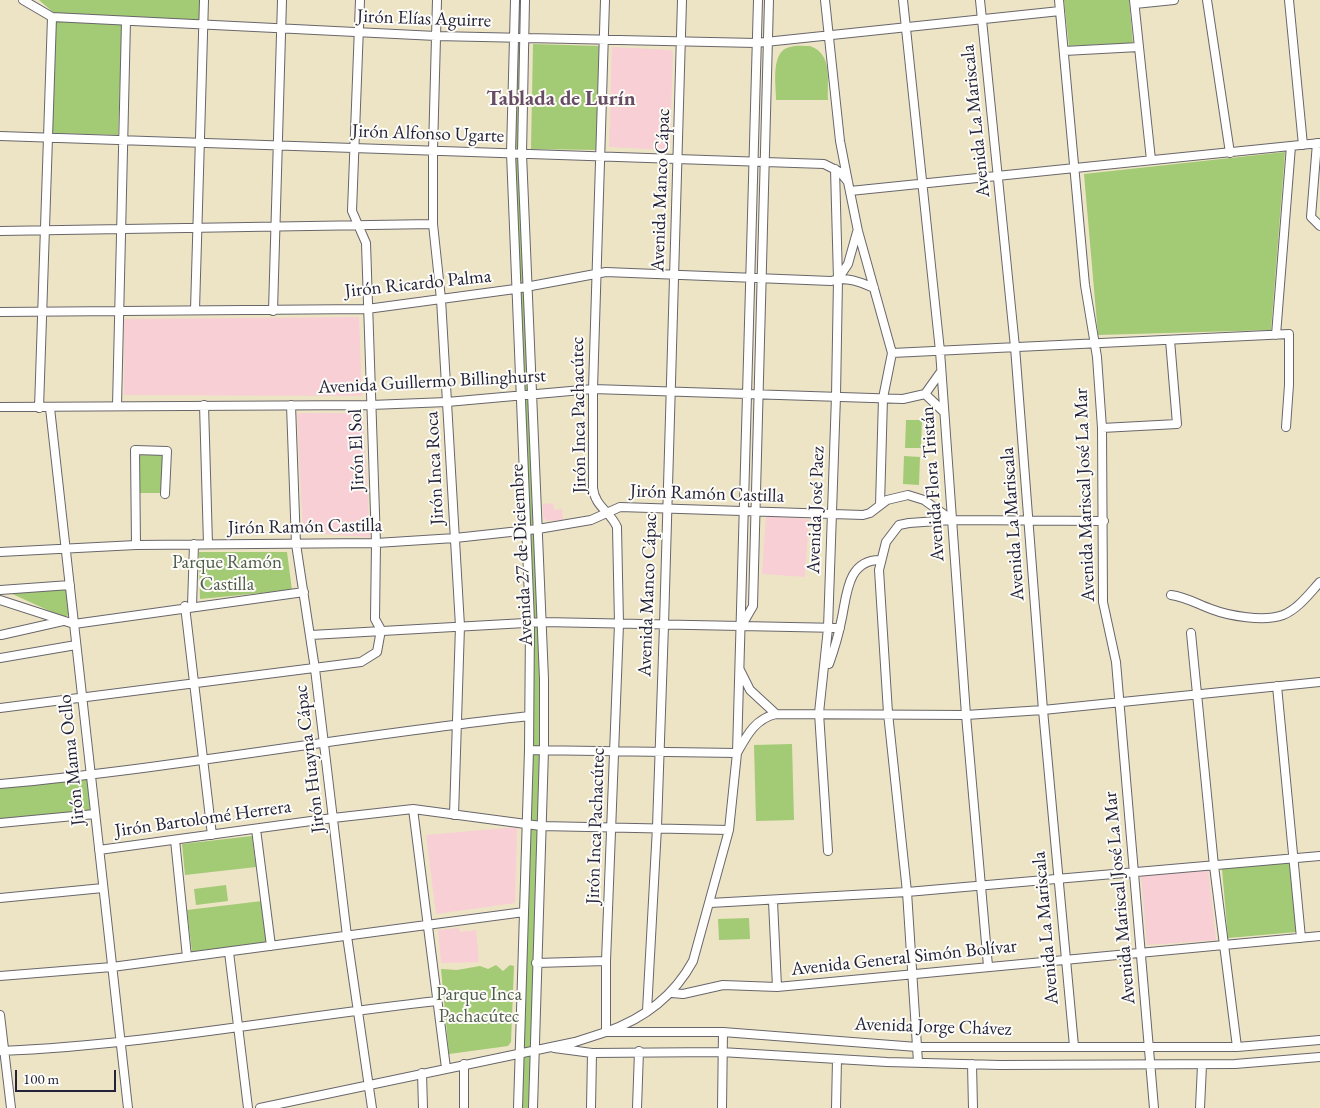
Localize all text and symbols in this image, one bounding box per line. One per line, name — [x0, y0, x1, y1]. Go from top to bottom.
street label: Jirón Elías Aguirre — [356, 5, 492, 33]
street label: Avenida La Mariscala — [957, 43, 995, 199]
district label: Tablada de Lurín — [486, 86, 636, 112]
street label: Avenida Manco Cápac — [647, 108, 675, 272]
street label: Jirón Alfonso Ugarte — [351, 120, 505, 148]
street label: Jirón Ricardo Palma — [344, 265, 492, 303]
street label: Jirón Inca Pachacútec — [566, 336, 592, 494]
street label: Avenida Guillermo Billinghurst — [317, 365, 547, 399]
street label: Avenida Mariscal José La Mar — [1070, 388, 1100, 602]
street label: Avenida Flora Tristán — [916, 406, 950, 562]
street label: Jirón El Sol — [344, 408, 370, 492]
street label: Jirón Inca Roca — [421, 410, 449, 526]
street label: Avenida José Paez — [802, 446, 830, 574]
street label: Avenida La Mariscala — [996, 446, 1030, 602]
street label: Avenida 27 de Diciembre — [506, 463, 538, 647]
street label: Jirón Ramón Castilla — [629, 480, 785, 508]
street label: Avenida Manco Cápac — [634, 513, 662, 677]
street label: Jirón Ramón Castilla — [228, 514, 382, 540]
park label: Parque Ramón Castilla — [172, 552, 282, 596]
street label: Jirón Huayna Cápac — [290, 684, 330, 834]
street label: Jirón Mama Ocllo — [54, 693, 90, 827]
street label: Jirón Inca Pachacútec — [582, 747, 610, 905]
street label: Avenida Mariscal José La Mar — [1099, 790, 1141, 1006]
street label: Jirón Bartolomé Herrera — [113, 795, 293, 843]
street label: Avenida La Mariscala — [1028, 850, 1064, 1006]
street label: Avenida General Simón Bolívar — [790, 935, 1018, 981]
park label: Parque Inca Pachacútec — [436, 984, 522, 1028]
street label: Avenida Jorge Chávez — [854, 1013, 1012, 1041]
scale bar — [18, 1060, 119, 1092]
text: 100 m — [23, 1069, 59, 1088]

